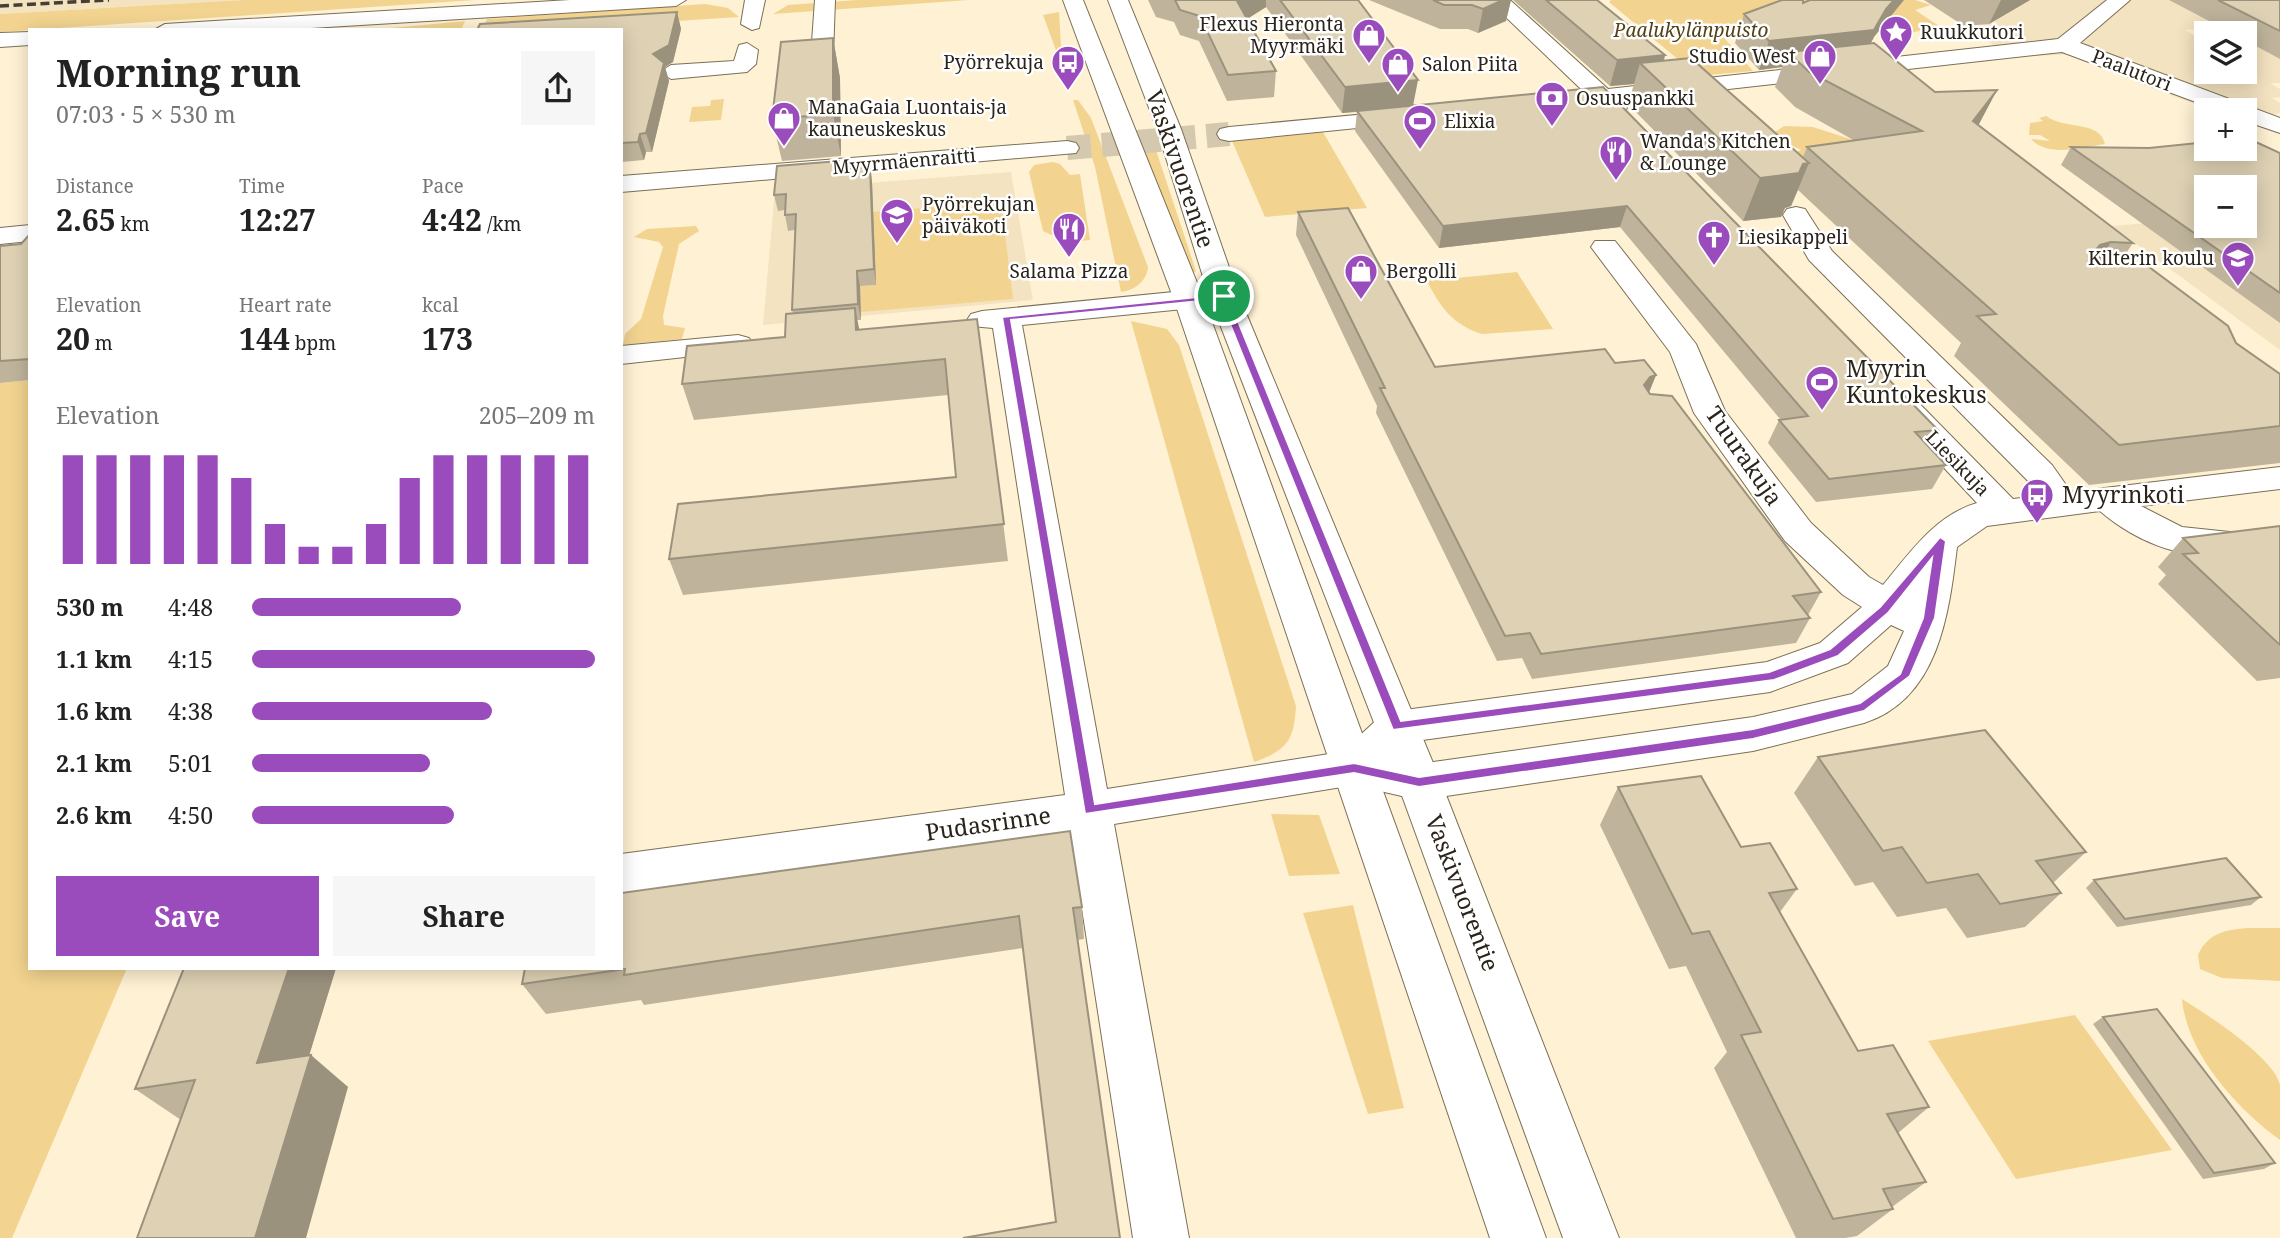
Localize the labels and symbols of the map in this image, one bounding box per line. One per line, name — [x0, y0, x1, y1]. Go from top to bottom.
place label: Flexus Hieronta Myyrmäki — [1199, 11, 1344, 59]
place icon: Ruukkutori — [1877, 13, 1915, 62]
shop icon: Flexus Hieronta Myyrmäki — [1350, 16, 1388, 65]
park label: Paalukylänpuisto — [1613, 17, 1768, 43]
place label: Ruukkutori — [1920, 19, 2024, 45]
shop icon: Studio West — [1801, 37, 1839, 86]
bus stop icon: Pyörrekuja — [1049, 43, 1087, 92]
place label: Studio West — [1689, 43, 1796, 69]
street label: Paalutori — [2088, 43, 2176, 97]
shop icon: Salon Piita — [1379, 45, 1417, 94]
place label: Pyörrekuja — [943, 49, 1044, 75]
place label: Salon Piita — [1422, 51, 1518, 77]
bank icon: Osuuspankki — [1533, 79, 1571, 128]
street label: Vaskivuorentie — [1139, 85, 1223, 252]
place label: Osuuspankki — [1576, 85, 1694, 111]
place label: ManaGaia Luontais-ja kauneuskeskus — [808, 94, 1007, 142]
shop icon: ManaGaia Luontais-ja kauneuskeskus — [765, 99, 803, 148]
sports icon: Elixia — [1401, 102, 1439, 151]
place label: Elixia — [1444, 108, 1496, 134]
place label: Wanda's Kitchen & Lounge — [1640, 128, 1791, 176]
restaurant icon: Wanda's Kitchen & Lounge — [1597, 133, 1635, 182]
street label: Myyrmäenraitti — [831, 142, 977, 180]
place label: Pyörrekujan päiväkoti — [922, 191, 1035, 239]
school or university icon: Pyörrekujan päiväkoti — [878, 196, 916, 245]
restaurant icon: Salama Pizza — [1050, 210, 1088, 259]
church icon: Liesikappeli — [1695, 218, 1733, 267]
place label: Liesikappeli — [1738, 224, 1848, 250]
school or university icon: Kilterin koulu — [2219, 239, 2257, 288]
place label: Kilterin koulu — [2088, 245, 2214, 271]
shop icon: Bergolli — [1342, 252, 1380, 301]
place label: Salama Pizza — [1010, 258, 1128, 284]
place label: Bergolli — [1386, 258, 1457, 284]
pin — [1194, 266, 1254, 326]
place label: Myyrin Kuntokeskus — [1846, 352, 1987, 410]
sports icon: Myyrin Kuntokeskus — [1803, 363, 1841, 412]
street label: Tuurakuja — [1699, 399, 1791, 512]
street label: Liesikuja — [1920, 424, 1996, 502]
bus stop icon: Myyrinkoti — [2018, 476, 2056, 525]
place label: Myyrinkoti — [2062, 478, 2185, 510]
street label: Pudasrinne — [923, 798, 1053, 848]
street label: Vaskivuorentie — [1418, 810, 1507, 975]

